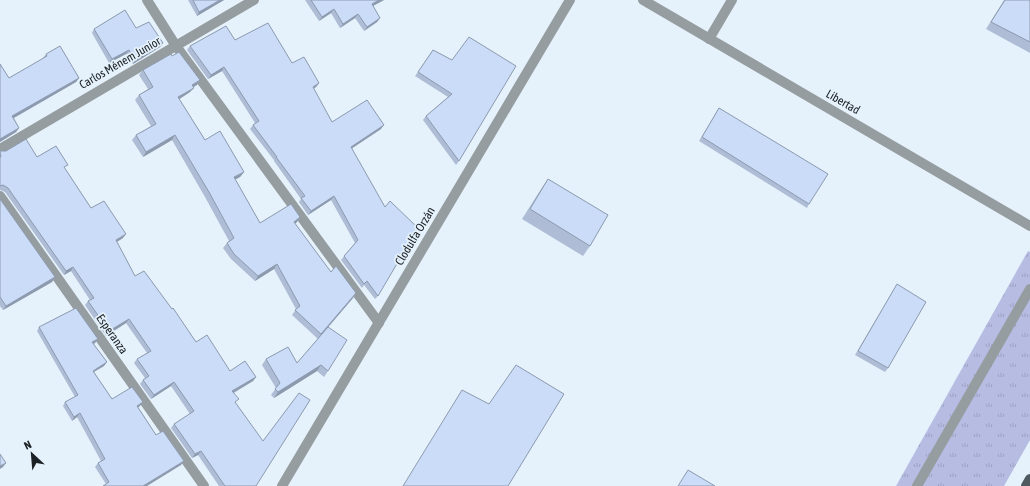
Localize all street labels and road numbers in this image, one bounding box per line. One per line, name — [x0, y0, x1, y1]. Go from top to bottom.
street label: Carlos Ménem Junior — [77, 34, 164, 92]
street label: Libertad — [824, 87, 862, 117]
street label: Clodulfa Orzán — [392, 204, 438, 268]
street label: Esperanza — [93, 312, 131, 356]

